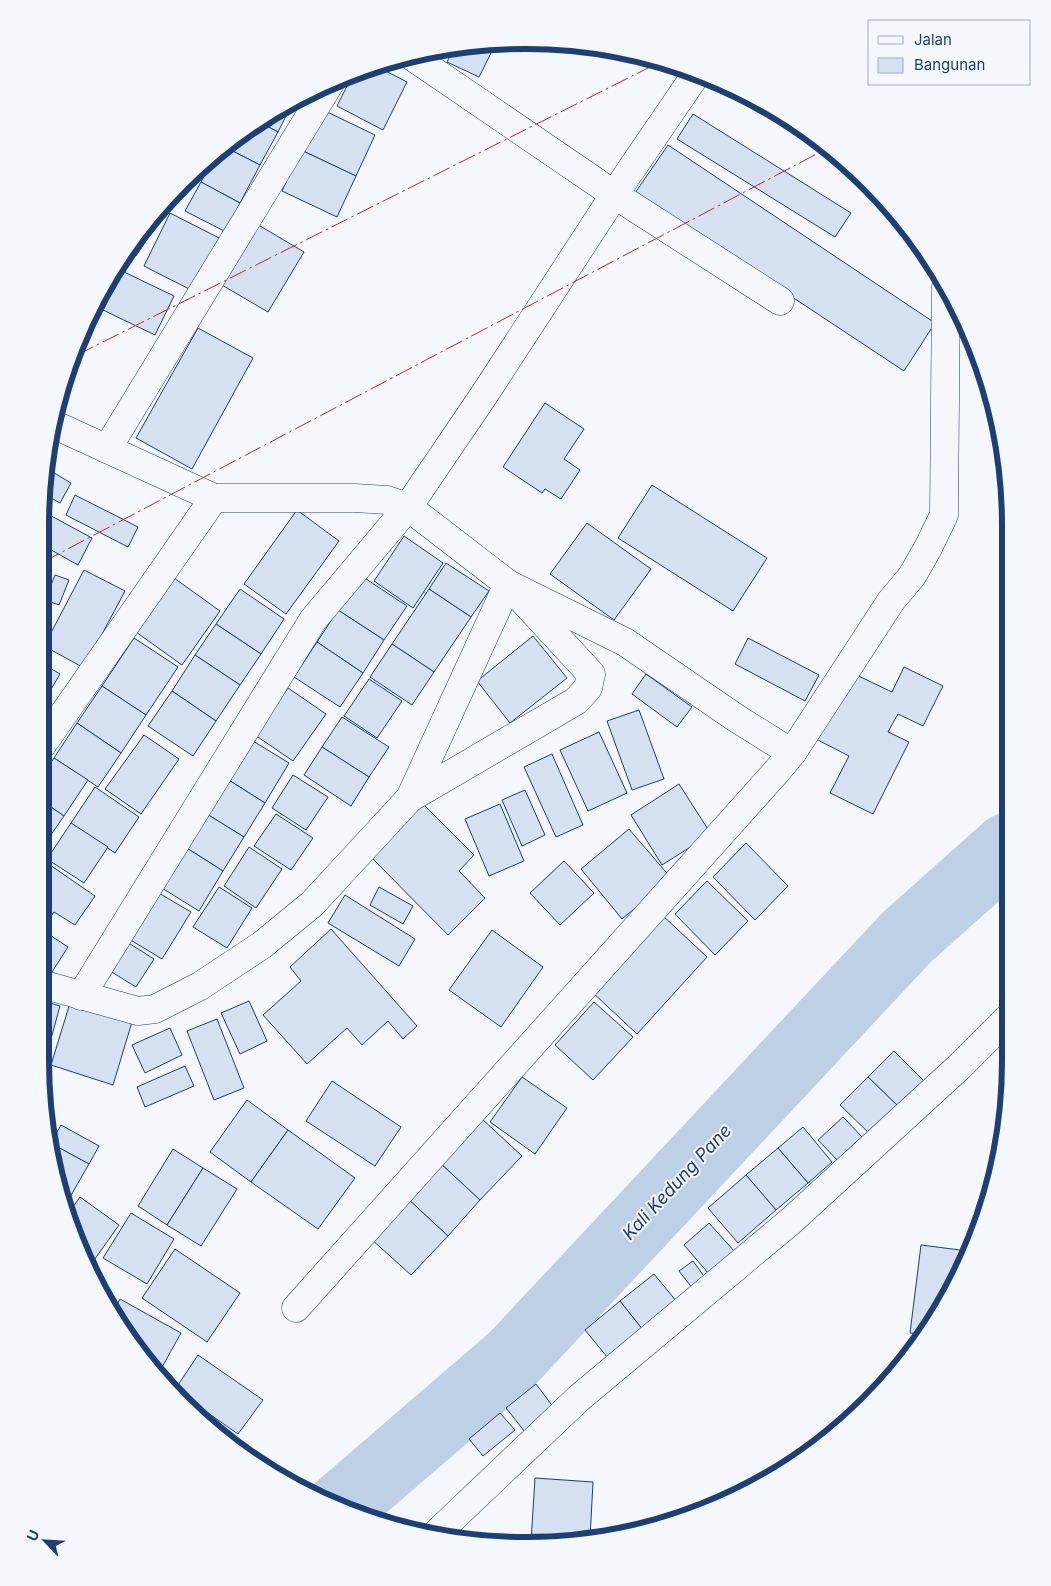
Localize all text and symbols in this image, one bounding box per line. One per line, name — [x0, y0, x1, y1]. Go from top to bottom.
legend — [868, 20, 1031, 85]
text: Jalan — [914, 30, 952, 49]
text: Bangunan — [914, 55, 985, 74]
water label: Kali Kedung Pane — [618, 1120, 735, 1244]
north arrow — [20, 1516, 70, 1566]
text: U — [23, 1527, 43, 1544]

